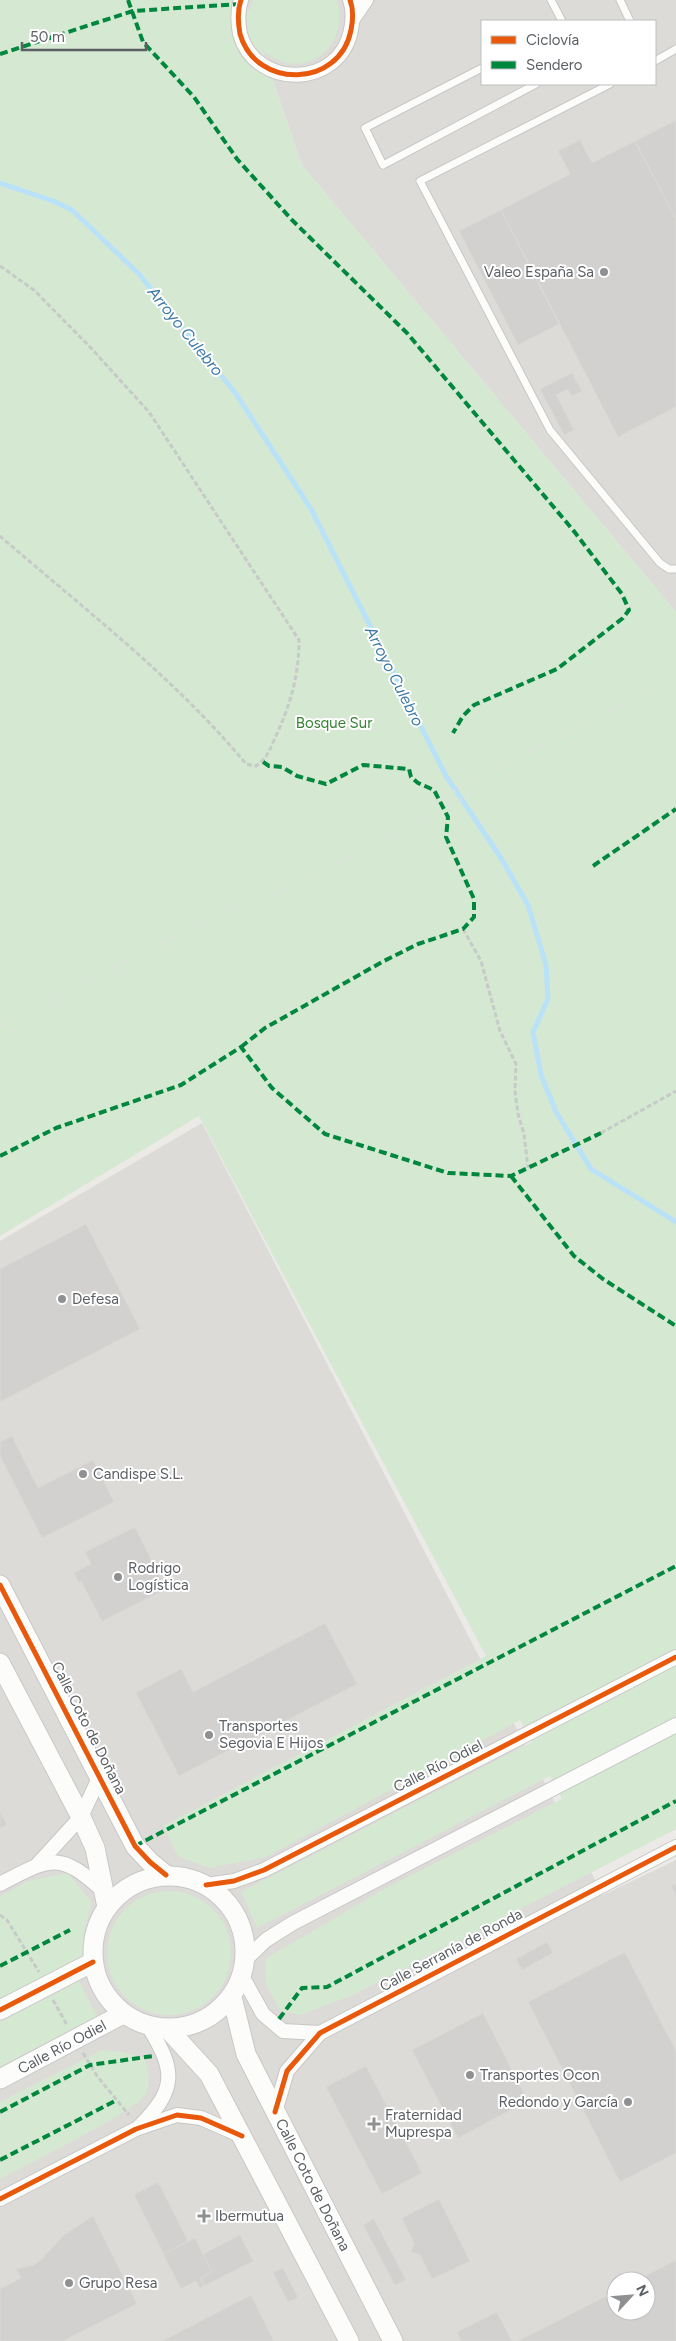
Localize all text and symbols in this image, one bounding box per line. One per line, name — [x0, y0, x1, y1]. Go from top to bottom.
scale bar — [22, 20, 146, 52]
legend — [481, 20, 656, 85]
text: 50 m — [30, 28, 65, 46]
text: Ciclovía — [526, 31, 579, 49]
text: Sendero — [526, 56, 583, 74]
place label: Valeo España Sa — [484, 263, 594, 281]
marker: Valeo España Sa — [598, 266, 610, 278]
water label: Arroyo Culebro — [143, 282, 227, 380]
water label: Arroyo Culebro — [361, 622, 428, 729]
park label: Bosque Sur — [296, 714, 372, 732]
place label: Defesa — [72, 1290, 119, 1308]
marker: Defesa — [56, 1293, 68, 1305]
place label: Candispe S.L. — [93, 1465, 183, 1483]
marker: Candispe S.L. — [77, 1468, 89, 1480]
place label: Rodrigo Logística — [128, 1559, 189, 1594]
marker: Rodrigo Logística — [112, 1571, 124, 1583]
street label: Calle Coto de Doñana — [48, 1659, 130, 1797]
place label: Transportes Segovia E Hijos — [219, 1717, 323, 1752]
marker: Transportes Segovia E Hijos — [203, 1729, 215, 1741]
street label: Calle Río Odiel — [390, 1736, 486, 1796]
street label: Calle Serranía de Ronda — [377, 1905, 525, 1995]
street label: Calle Río Odiel — [15, 2016, 109, 2078]
place label: Transportes Ocon — [480, 2066, 600, 2084]
marker: Transportes Ocon — [464, 2069, 476, 2081]
place label: Redondo y García — [498, 2093, 618, 2111]
marker: Redondo y García — [622, 2096, 634, 2108]
place label: Fraternidad Muprespa — [385, 2106, 462, 2141]
street label: Calle Coto de Doñana — [272, 2116, 354, 2254]
marker: Fraternidad Muprespa — [367, 2117, 381, 2131]
place label: Ibermutua — [215, 2207, 284, 2225]
marker: Ibermutua — [197, 2209, 211, 2223]
north arrow — [606, 2271, 656, 2321]
place label: Grupo Resa — [79, 2274, 157, 2292]
marker: Grupo Resa — [63, 2277, 75, 2289]
text: N — [632, 2282, 652, 2299]

